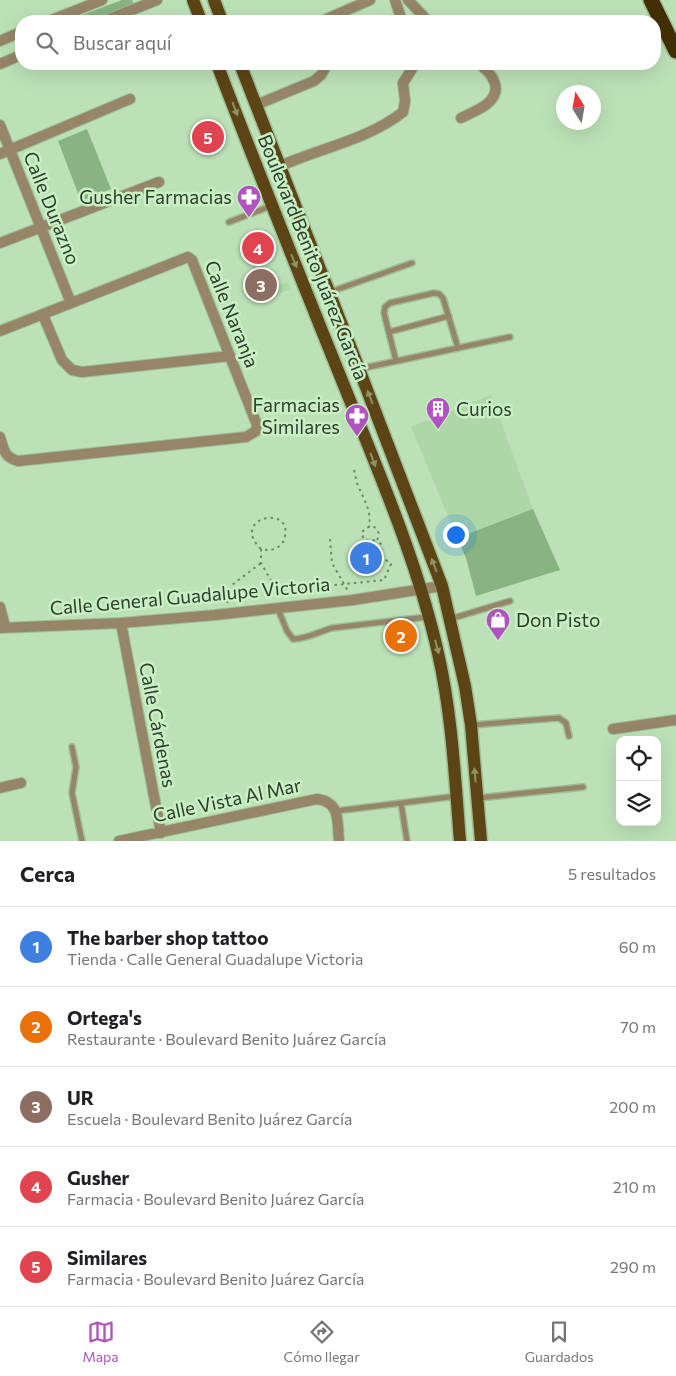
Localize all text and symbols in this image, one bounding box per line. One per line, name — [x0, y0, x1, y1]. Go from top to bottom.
search box — [15, 15, 661, 70]
icon: search — [33, 29, 61, 57]
text: Buscar aquí — [73, 31, 172, 54]
north arrow — [556, 85, 601, 130]
one-way arrow — [231, 102, 239, 117]
pin: 5 — [192, 118, 224, 156]
street label: Boulevard Benito Juárez García — [254, 131, 373, 383]
street label: Calle Durazno — [19, 148, 86, 268]
pharmacy icon: Gusher Farmacias — [236, 184, 262, 218]
place label: Gusher Farmacias — [79, 185, 232, 208]
pin: 4 — [242, 229, 274, 267]
one-way arrow — [290, 254, 298, 268]
street label: Calle Naranja — [201, 257, 264, 371]
pin: 3 — [245, 266, 277, 304]
one-way arrow — [366, 389, 373, 404]
place label: Farmacias Similares — [253, 393, 340, 438]
building icon: Curios — [425, 396, 451, 430]
place label: Curios — [456, 397, 512, 420]
pharmacy icon: Farmacias Similares — [344, 403, 370, 437]
one-way arrow — [370, 453, 377, 468]
your location — [443, 522, 469, 548]
pin: 1 — [350, 539, 382, 577]
one-way arrow — [430, 557, 437, 572]
street label: Calle General Guadalupe Victoria — [49, 572, 331, 619]
shop icon: Don Pisto — [485, 607, 511, 641]
place label: Don Pisto — [516, 608, 600, 631]
pin: 2 — [385, 617, 417, 655]
one-way arrow — [433, 640, 441, 655]
street label: Calle Cárdenas — [135, 660, 182, 789]
map controls — [616, 736, 661, 826]
button: locate — [616, 736, 661, 781]
one-way arrow — [471, 767, 479, 783]
street label: Calle Vista Al Mar — [151, 772, 304, 826]
button: layers — [616, 781, 661, 826]
text: Cerca — [20, 861, 75, 886]
text: 5 resultados — [568, 864, 656, 883]
text: The barber shop tattoo — [67, 926, 269, 949]
text: 1 — [32, 937, 40, 956]
text: 60 m — [619, 937, 656, 956]
text: Tienda · Calle General Guadalupe Victoria — [67, 949, 363, 968]
text: Ortega's — [67, 1006, 142, 1029]
text: 2 — [31, 1017, 41, 1036]
text: 70 m — [620, 1017, 656, 1036]
text: Restaurante · Boulevard Benito Juárez García — [67, 1029, 386, 1048]
text: UR — [67, 1086, 94, 1109]
text: 3 — [31, 1097, 41, 1116]
text: 200 m — [609, 1097, 656, 1116]
text: Escuela · Boulevard Benito Juárez García — [67, 1109, 353, 1128]
text: Gusher — [67, 1166, 129, 1189]
text: 4 — [31, 1177, 41, 1196]
text: 210 m — [613, 1177, 656, 1196]
text: Farmacia · Boulevard Benito Juárez García — [67, 1189, 364, 1208]
text: Similares — [67, 1246, 147, 1269]
text: 5 — [31, 1257, 41, 1276]
text: 290 m — [610, 1257, 656, 1276]
text: Farmacia · Boulevard Benito Juárez García — [67, 1269, 364, 1288]
tab: Mapa — [82, 1318, 119, 1365]
tab: Cómo llegar — [284, 1318, 360, 1365]
tab: Guardados — [525, 1318, 594, 1365]

